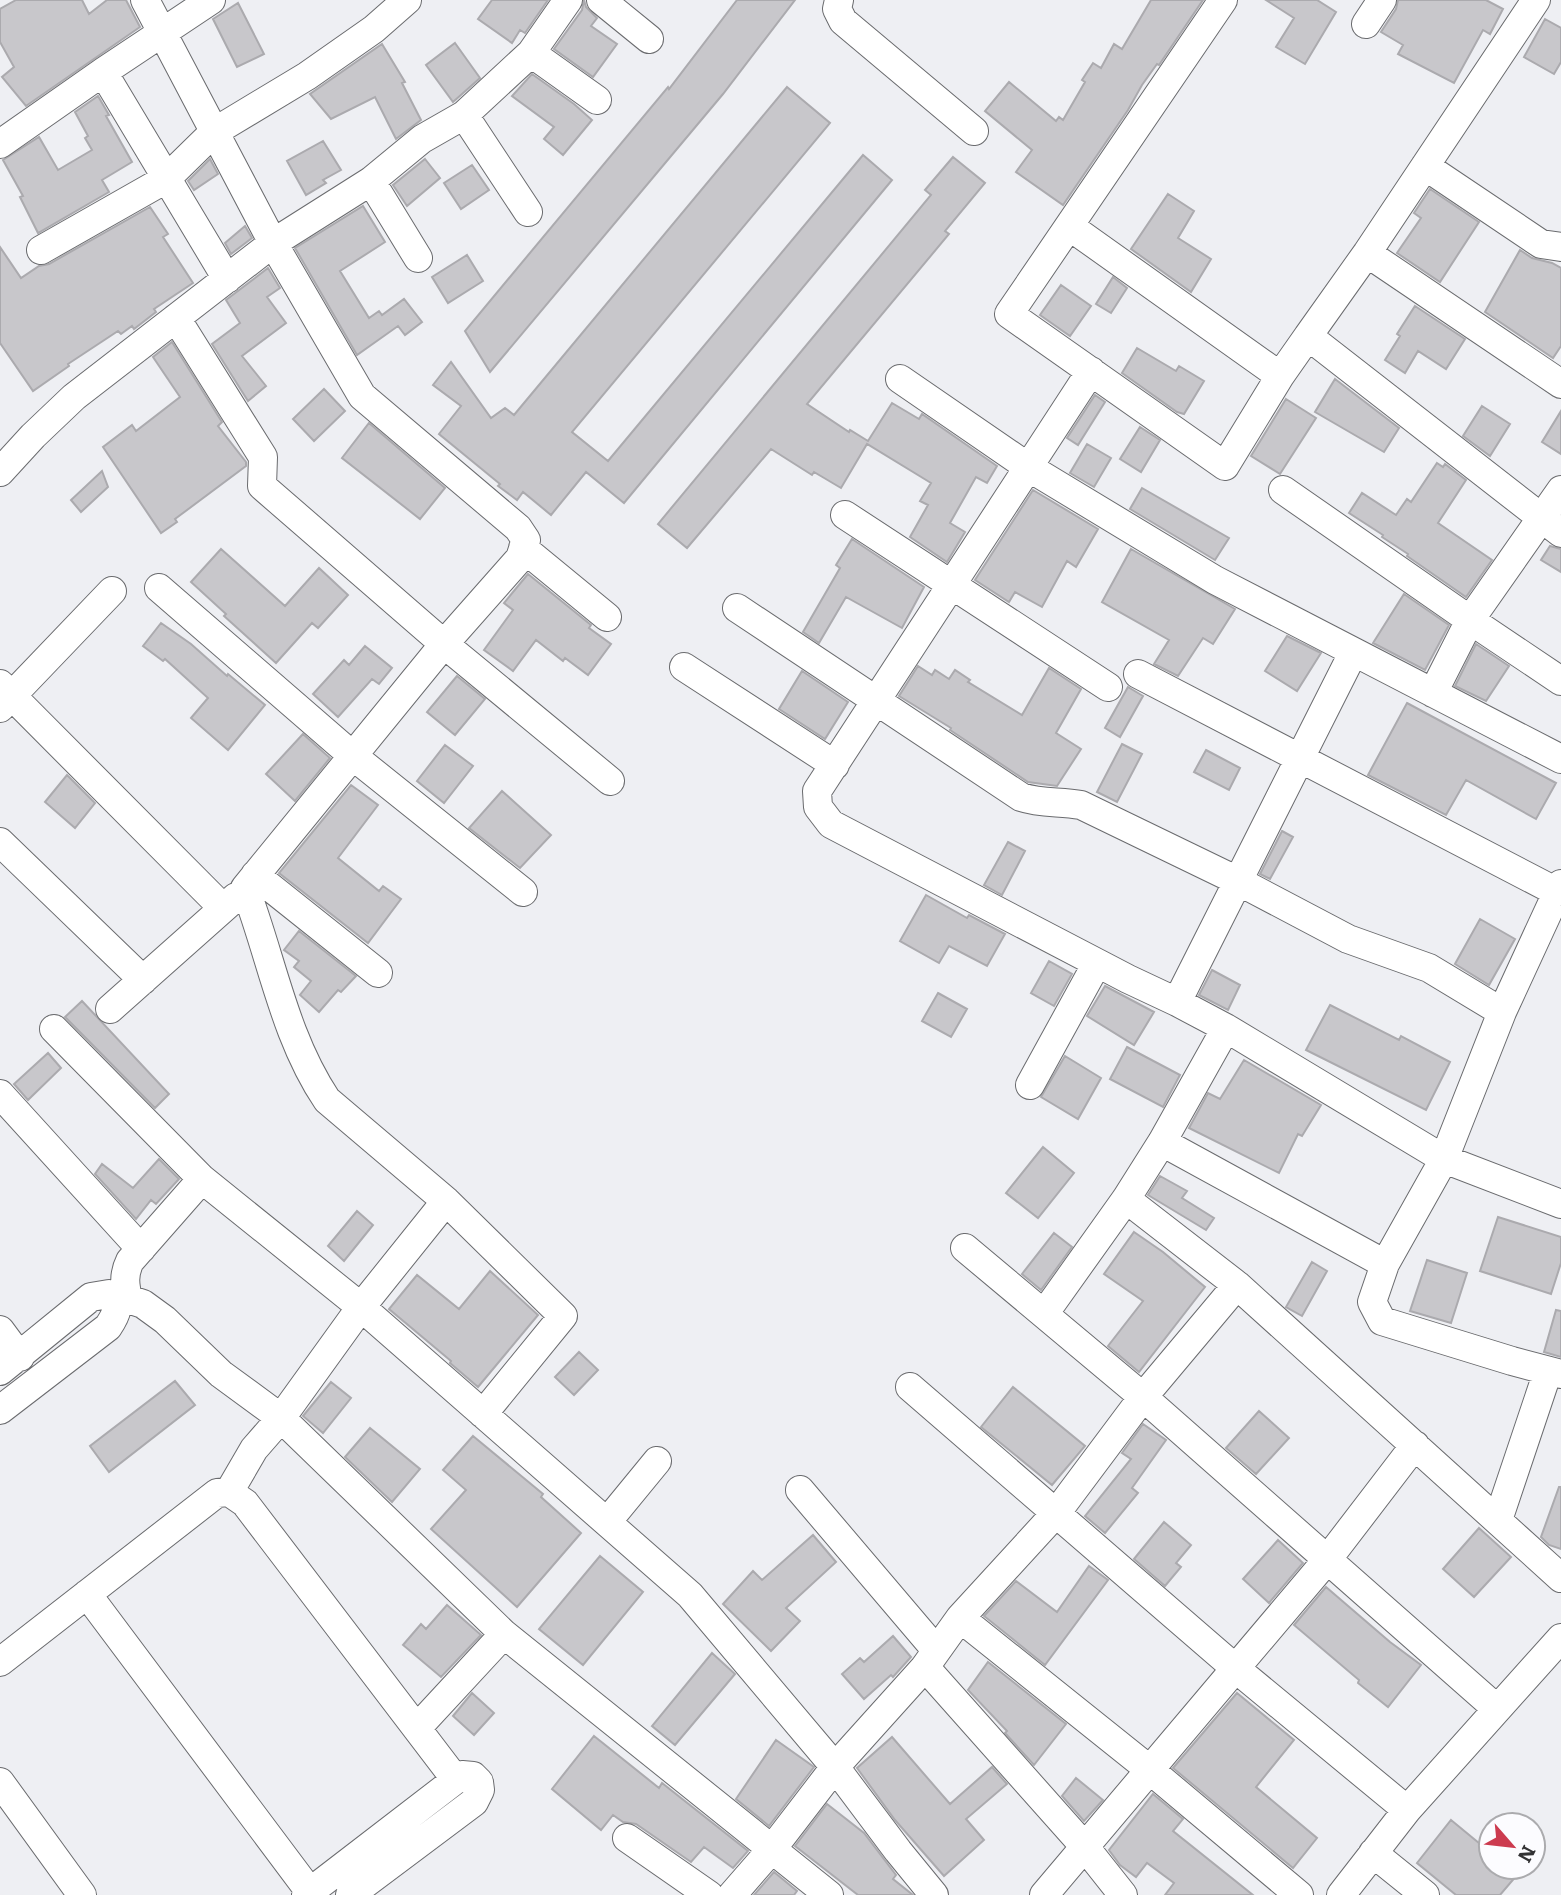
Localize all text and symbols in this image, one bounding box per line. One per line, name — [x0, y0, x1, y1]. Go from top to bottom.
north arrow — [1477, 1811, 1547, 1881]
text: N — [1512, 1841, 1544, 1868]

